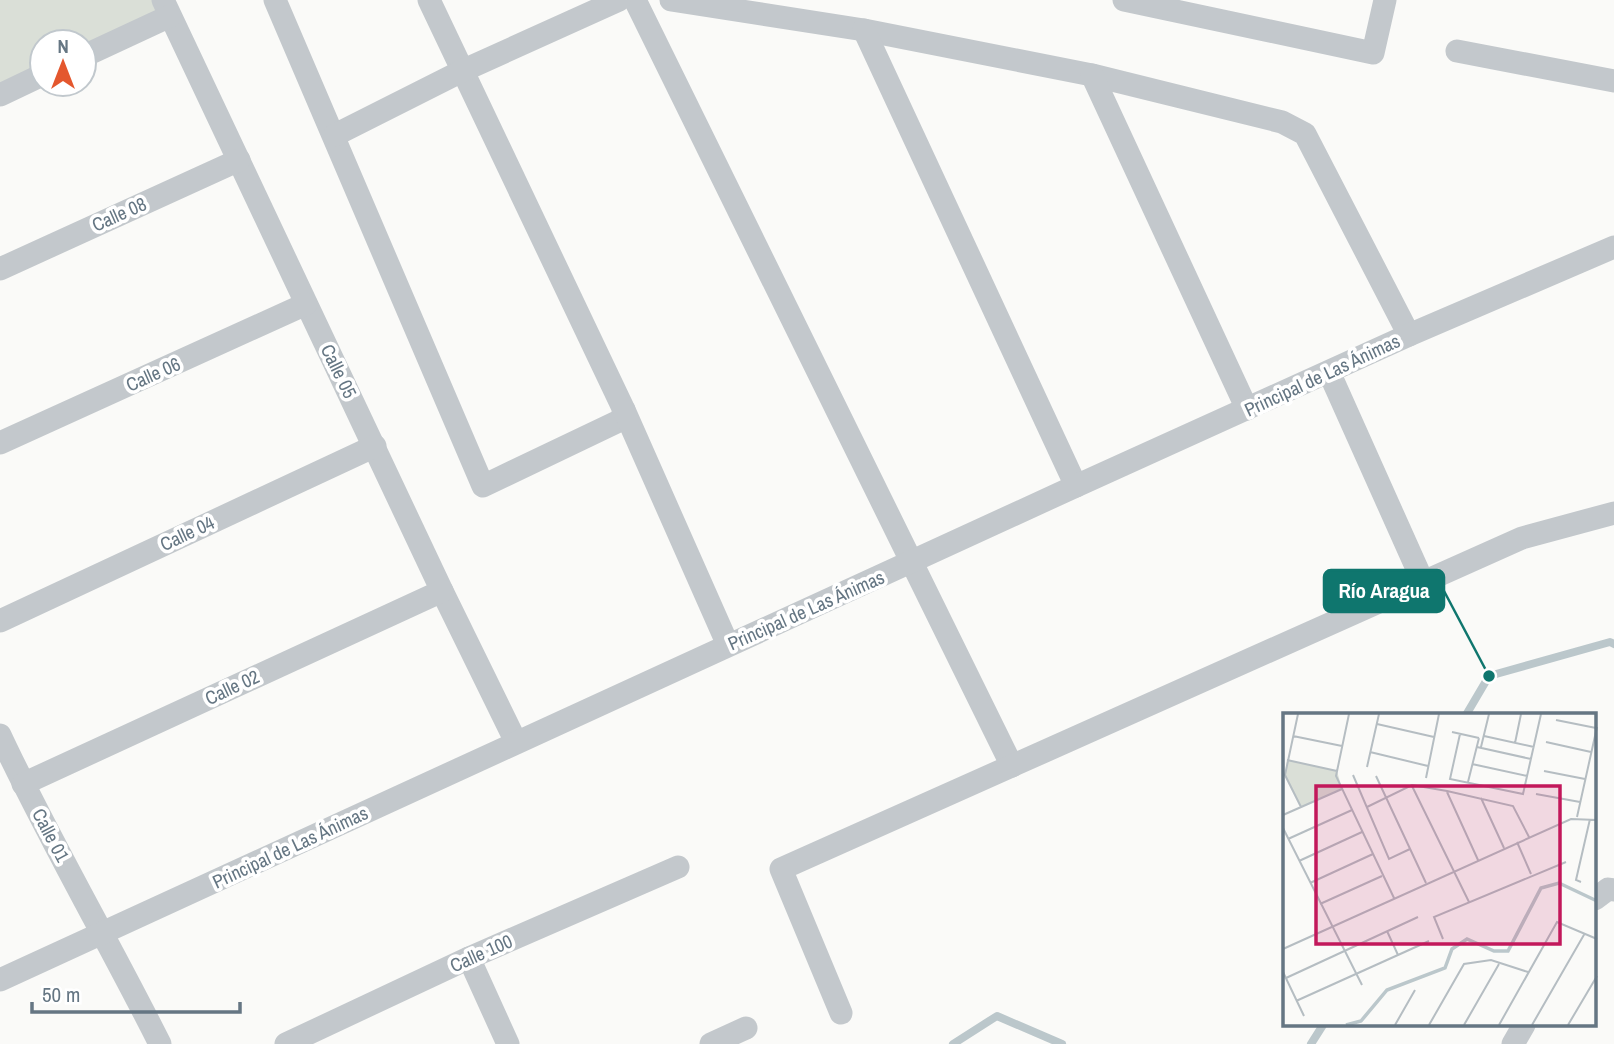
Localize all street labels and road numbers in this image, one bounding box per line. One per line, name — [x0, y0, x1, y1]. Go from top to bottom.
street label: Calle 08 — [88, 191, 150, 237]
street label: Principal de Las Ánimas — [1240, 327, 1404, 422]
street label: Calle 05 — [315, 340, 363, 403]
street label: Calle 06 — [122, 351, 184, 397]
street label: Calle 04 — [156, 509, 219, 557]
street label: Principal de Las Ánimas — [724, 564, 889, 656]
street label: Calle 02 — [201, 663, 263, 711]
street label: Principal de Las Ánimas — [208, 799, 372, 894]
street label: Calle 01 — [26, 804, 76, 867]
street label: Calle 100 — [446, 928, 516, 978]

